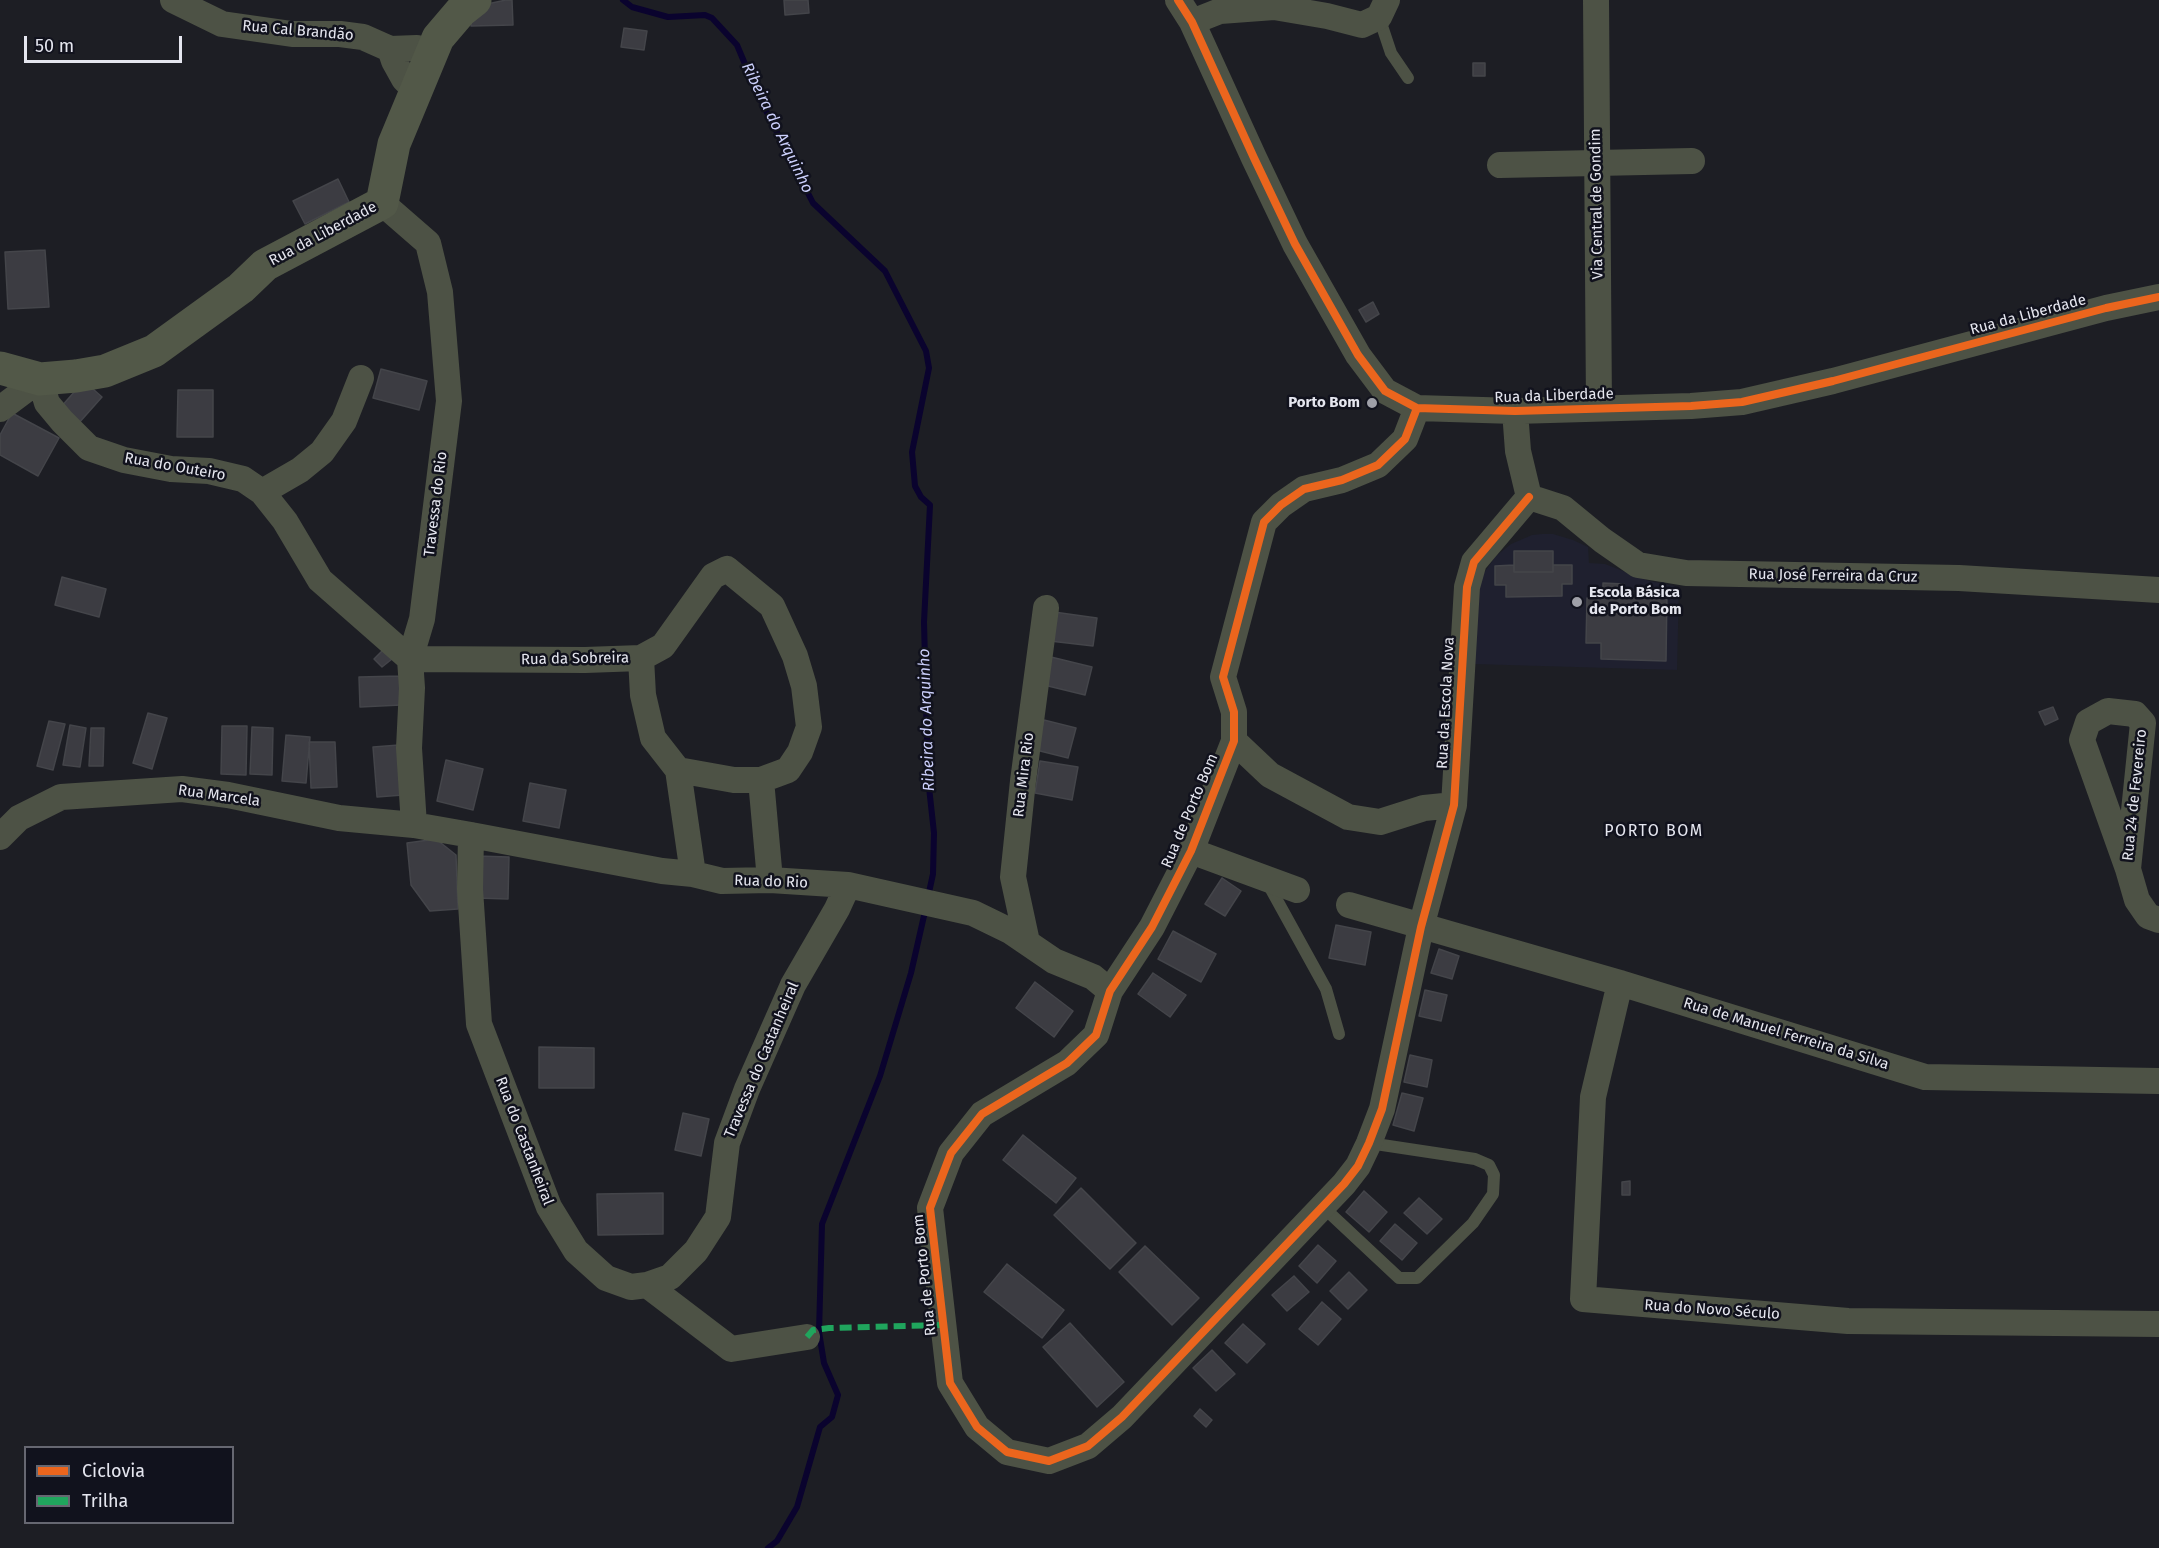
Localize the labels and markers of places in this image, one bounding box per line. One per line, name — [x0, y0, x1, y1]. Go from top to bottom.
place label: Porto Bom — [1288, 394, 1360, 412]
marker: Porto Bom — [1365, 396, 1379, 410]
place label: Escola Básica de Porto Bom — [1589, 584, 1682, 619]
marker: Escola Básica de Porto Bom — [1570, 595, 1584, 609]

